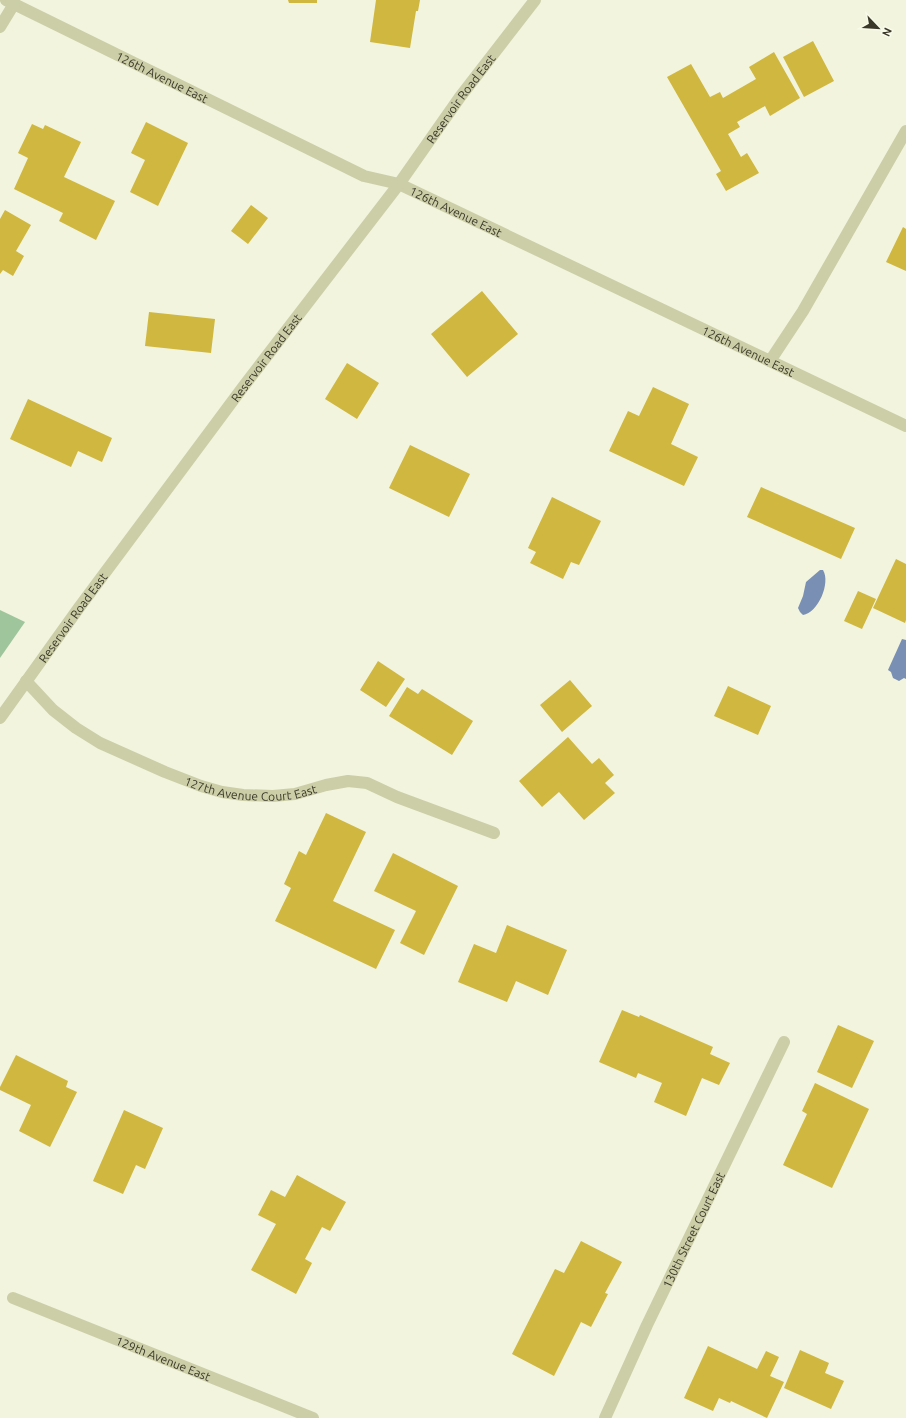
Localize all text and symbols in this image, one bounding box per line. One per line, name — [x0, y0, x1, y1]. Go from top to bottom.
north arrow — [858, 8, 898, 48]
text: N — [880, 26, 894, 38]
street label: 126th Avenue East — [114, 49, 210, 105]
street label: Reservoir Road East — [423, 51, 498, 145]
street label: 126th Avenue East — [408, 184, 505, 239]
street label: Reservoir Road East — [228, 311, 304, 404]
street label: 126th Avenue East — [700, 323, 797, 378]
street label: Reservoir Road East — [36, 570, 109, 665]
street label: 127th Avenue Court East — [183, 774, 318, 803]
street label: 130th Street Court East — [660, 1169, 727, 1290]
street label: 129th Avenue East — [114, 1333, 213, 1383]

